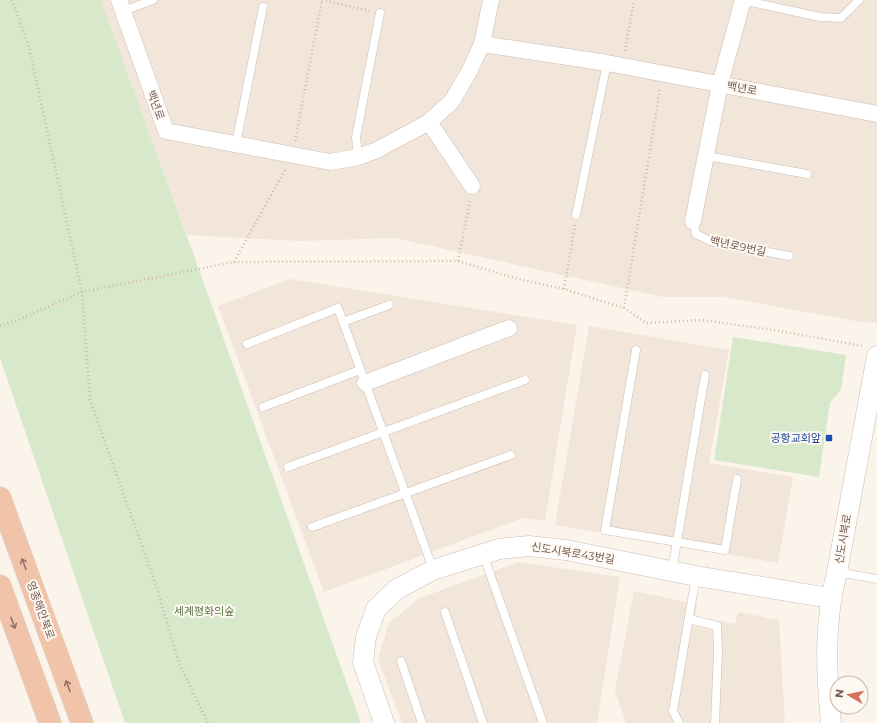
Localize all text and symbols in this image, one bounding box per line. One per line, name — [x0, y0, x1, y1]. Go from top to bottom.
street label: 백년로 — [726, 78, 758, 98]
street label: 백년로 — [144, 88, 168, 122]
street label: 백년로9번길 — [709, 233, 767, 259]
place label: 공항교회앞 — [770, 431, 821, 445]
marker: 공항교회앞 — [824, 433, 834, 443]
street label: 신도시북로 — [832, 513, 854, 565]
street label: 신도시북로43번길 — [530, 540, 616, 566]
one-way arrow — [20, 558, 27, 571]
street label: 영종해안북로 — [24, 579, 58, 641]
park label: 세계평화의숲 — [174, 604, 234, 618]
one-way arrow — [10, 616, 18, 628]
north arrow — [829, 675, 869, 715]
one-way arrow — [64, 681, 72, 693]
text: N — [832, 688, 847, 699]

